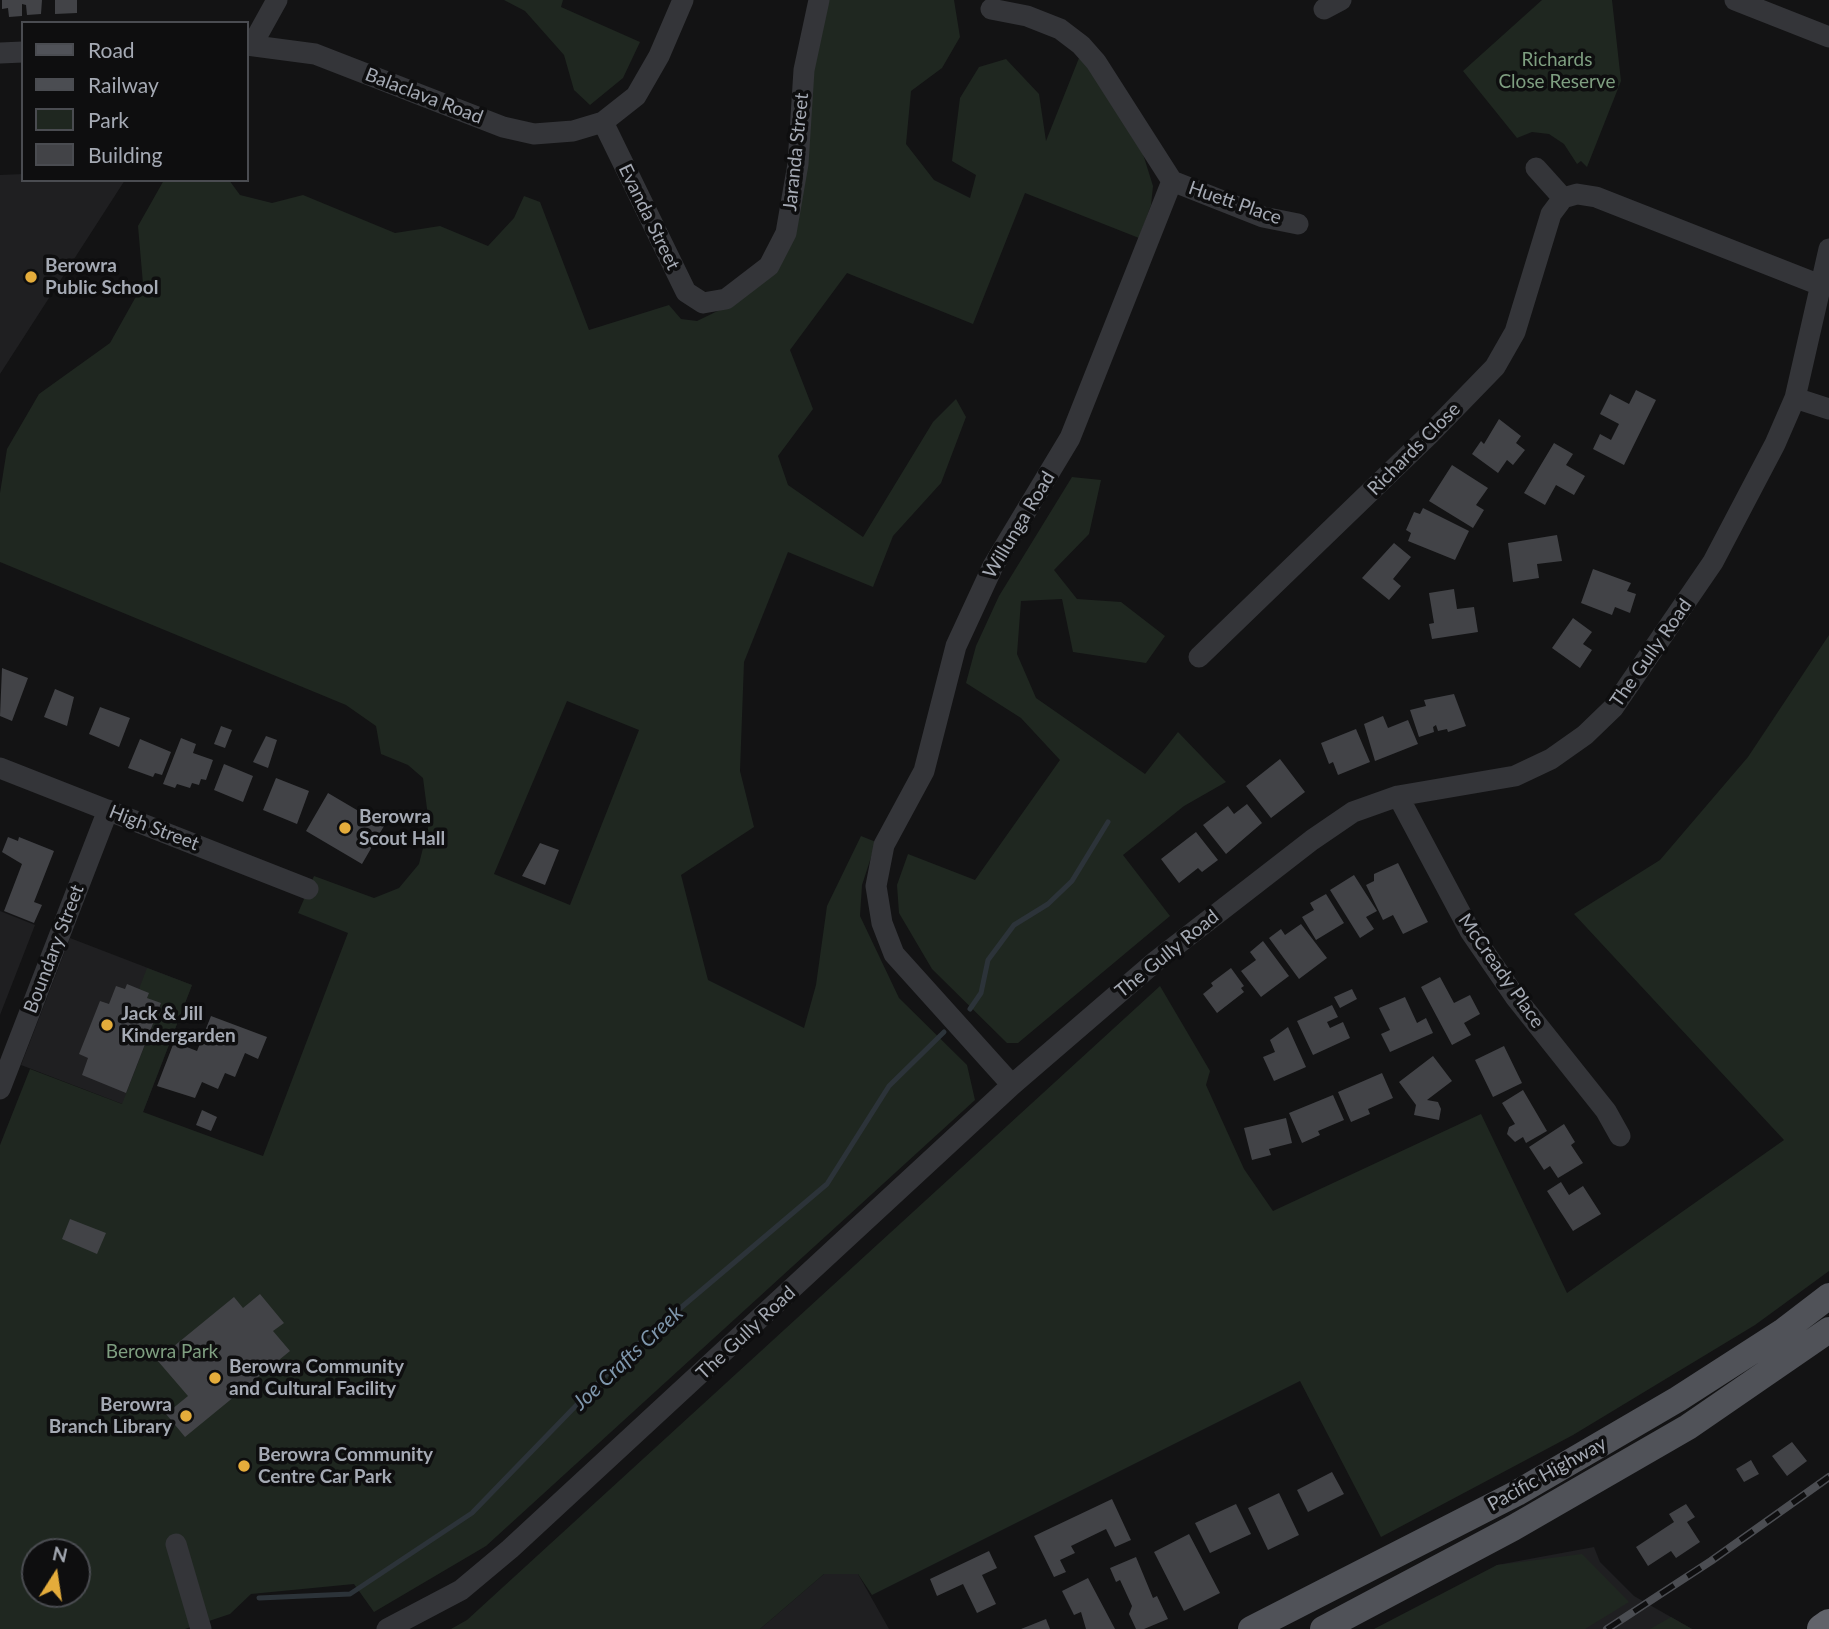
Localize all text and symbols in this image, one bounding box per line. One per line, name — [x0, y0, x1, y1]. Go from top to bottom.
legend — [21, 21, 248, 182]
text: Road — [88, 37, 135, 62]
park label: Richards Close Reserve — [1498, 49, 1616, 93]
street label: Balaclava Road — [362, 63, 486, 129]
text: Railway — [88, 72, 159, 97]
street label: Jaranda Street — [778, 92, 814, 212]
text: Park — [88, 107, 129, 132]
text: Building — [88, 142, 163, 167]
street label: Evanda Street — [614, 160, 684, 274]
street label: Huett Place — [1185, 176, 1285, 230]
place label: Berowra Public School — [45, 255, 158, 299]
marker: Berowra Public School — [23, 269, 39, 285]
street label: Richards Close — [1363, 398, 1465, 500]
street label: Willunga Road — [978, 467, 1060, 583]
street label: The Gully Road — [1605, 595, 1697, 711]
street label: High Street — [106, 800, 202, 856]
place label: Berowra Scout Hall — [359, 806, 445, 850]
marker: Berowra Scout Hall — [337, 820, 353, 836]
street label: Boundary Street — [19, 882, 89, 1016]
street label: The Gully Road — [1111, 905, 1223, 1003]
street label: McCready Place — [1453, 909, 1549, 1033]
place label: Jack & Jill Kindergarden — [121, 1003, 236, 1047]
marker: Jack & Jill Kindergarden — [99, 1017, 115, 1033]
street label: The Gully Road — [692, 1281, 800, 1385]
water label: Joe Crafts Creek — [568, 1301, 688, 1415]
park label: Berowra Park — [106, 1341, 218, 1363]
place label: Berowra Community and Cultural Facility — [229, 1356, 404, 1400]
marker: Berowra Community and Cultural Facility — [207, 1370, 223, 1386]
place label: Berowra Branch Library — [49, 1394, 172, 1438]
marker: Berowra Branch Library — [178, 1408, 194, 1424]
street label: Pacific Highway — [1484, 1432, 1610, 1516]
place label: Berowra Community Centre Car Park — [258, 1444, 433, 1488]
marker: Berowra Community Centre Car Park — [236, 1458, 252, 1474]
north arrow — [21, 1538, 91, 1608]
text: N — [50, 1541, 70, 1567]

